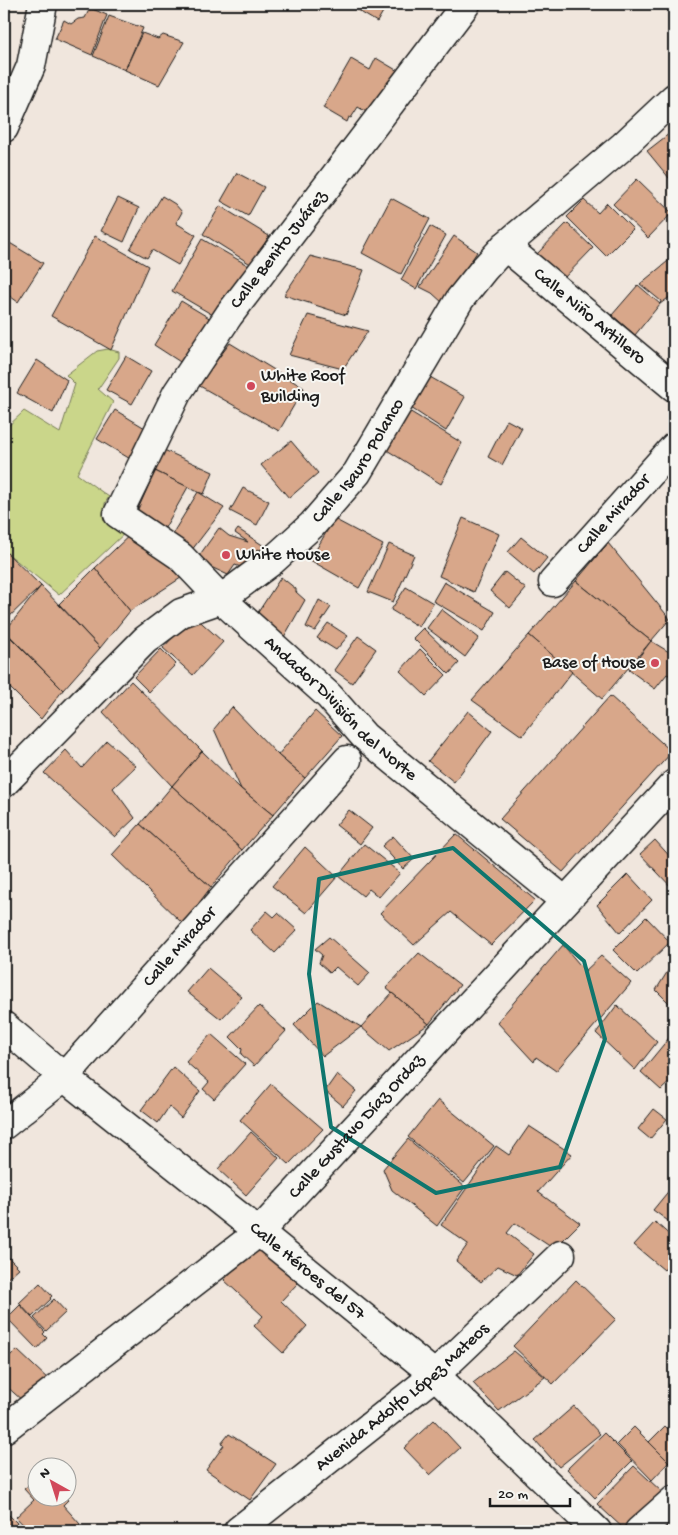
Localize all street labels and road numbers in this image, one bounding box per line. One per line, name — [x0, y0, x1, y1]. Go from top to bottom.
street label: Calle Benito Juárez — [226, 186, 332, 313]
street label: Calle Niño Artillero — [529, 263, 650, 369]
street label: Calle Isauro Polanco — [308, 395, 409, 528]
street label: Calle Mirador — [572, 469, 656, 559]
street label: Andador División del Norte — [259, 632, 422, 786]
street label: Calle Mirador — [139, 901, 222, 991]
street label: Calle Gustavo Díaz Ordaz — [284, 1049, 430, 1203]
street label: Calle Héroes del 57 — [245, 1218, 370, 1325]
street label: Avenida Adolfo López Mateos — [311, 1318, 494, 1476]

